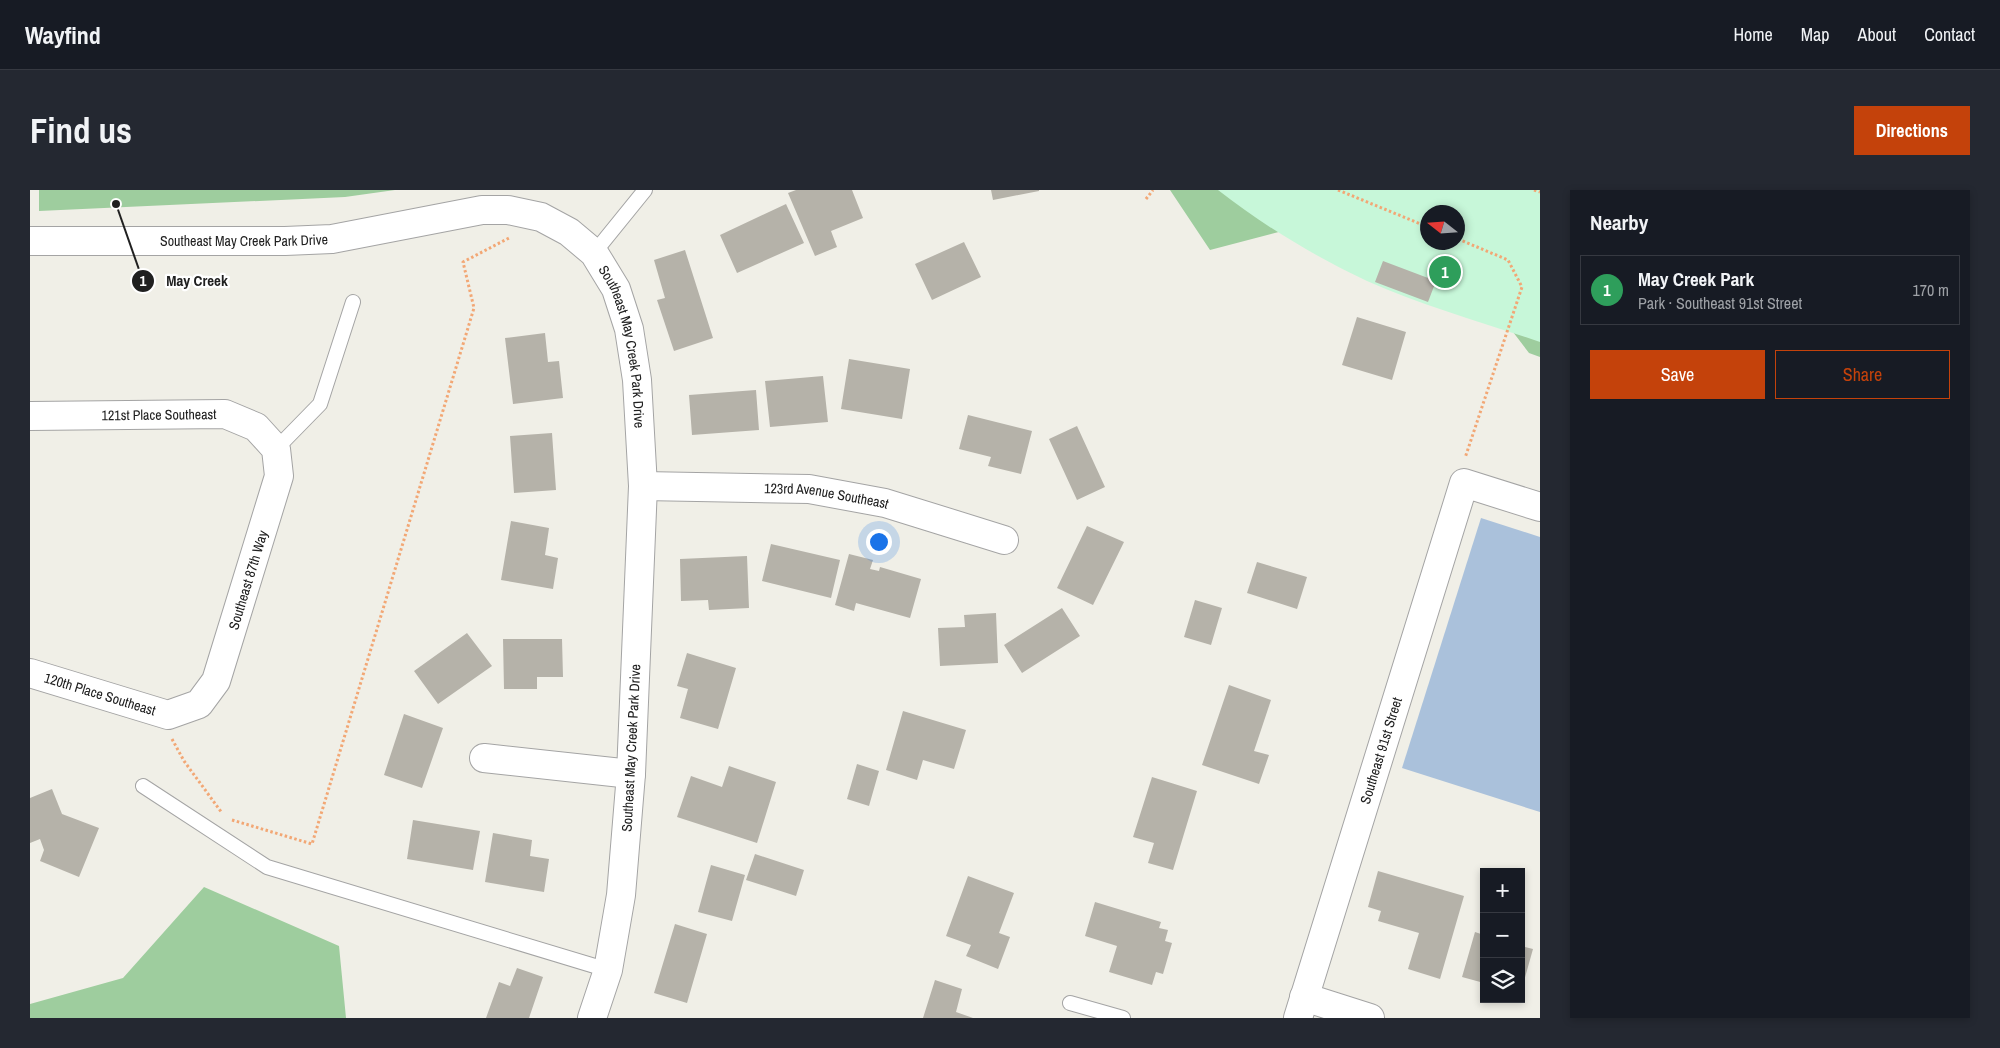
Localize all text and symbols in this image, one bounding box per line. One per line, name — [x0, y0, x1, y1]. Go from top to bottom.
text: Wayfind — [25, 19, 101, 51]
text: Home — [1733, 22, 1773, 47]
text: Map — [1801, 22, 1830, 47]
text: About — [1858, 22, 1896, 47]
text: Contact — [1924, 22, 1975, 47]
button: Directions — [1854, 106, 1970, 155]
text: Find us — [30, 107, 132, 154]
north arrow — [1420, 205, 1465, 250]
text: Nearby — [1590, 208, 1648, 237]
street label: Southeast May Creek Park Drive — [160, 230, 328, 250]
pin: 1 — [1429, 253, 1461, 291]
street label: Southeast May Creek Park Drive — [595, 262, 649, 429]
callout: May Creek — [131, 266, 237, 296]
text: May Creek Park — [1638, 266, 1754, 292]
text: 1 — [140, 270, 147, 291]
text: May Creek — [166, 270, 228, 291]
text: 1 — [1603, 279, 1611, 301]
text: 170 m — [1913, 279, 1949, 301]
text: Park · Southeast 91st Street — [1638, 292, 1802, 314]
button: Save — [1590, 350, 1765, 399]
button: Share — [1775, 350, 1950, 399]
street label: 121st Place Southeast — [101, 405, 217, 424]
street label: 123rd Avenue Southeast — [764, 479, 891, 513]
street label: Southeast 87th Way — [224, 528, 272, 632]
your location — [866, 529, 892, 555]
street label: Southeast May Creek Park Drive — [618, 664, 644, 832]
street label: 120th Place Southeast — [42, 669, 158, 719]
street label: Southeast 91st Street — [1356, 695, 1406, 806]
map controls — [1480, 868, 1525, 1003]
button: + — [1480, 868, 1525, 913]
button: − — [1480, 913, 1525, 958]
button: layers — [1480, 958, 1525, 1003]

